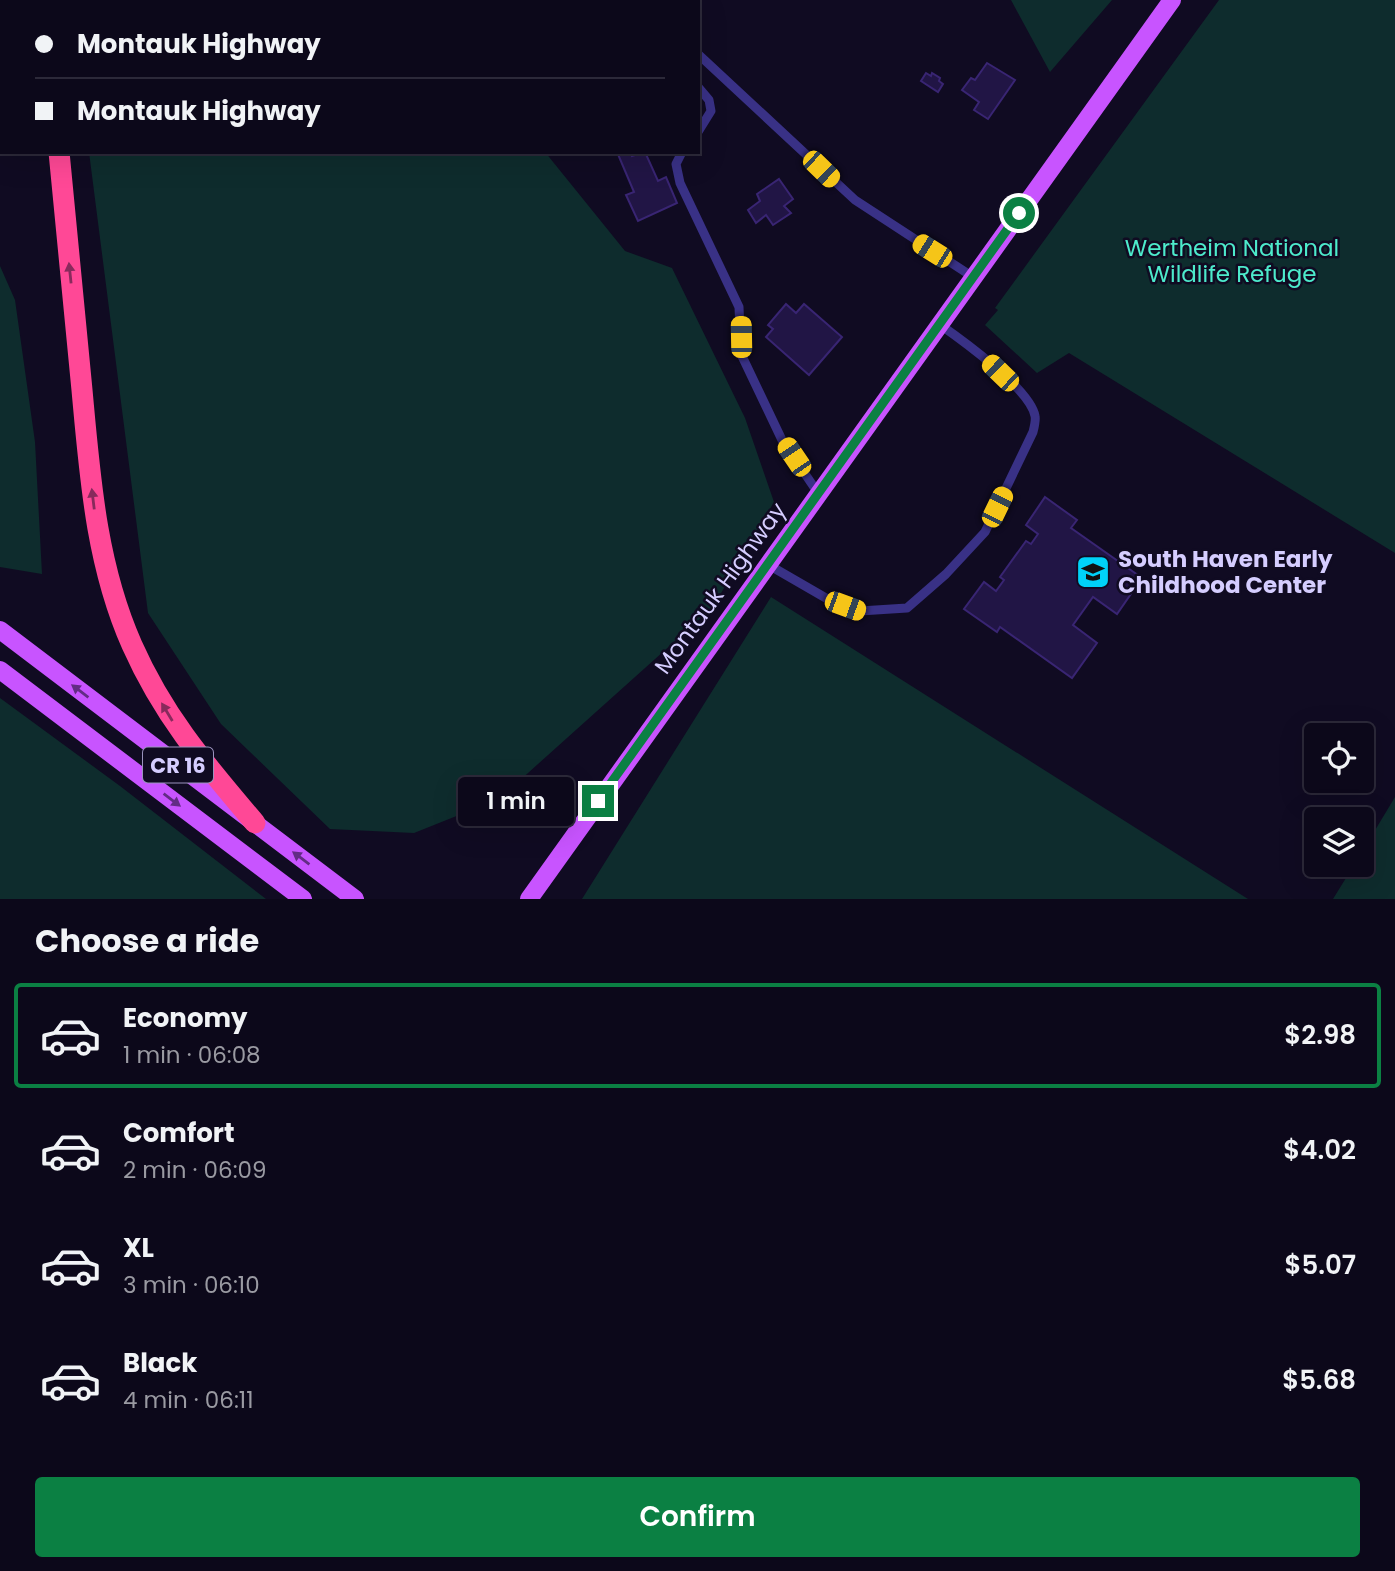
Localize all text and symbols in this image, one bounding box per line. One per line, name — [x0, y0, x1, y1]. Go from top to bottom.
text: Montauk Highway — [77, 26, 321, 62]
text: Montauk Highway — [77, 93, 321, 129]
car — [799, 147, 844, 191]
route start — [1003, 197, 1035, 229]
car — [909, 231, 956, 271]
park label: Wertheim National Wildlife Refuge — [1125, 232, 1339, 290]
one-way arrow — [65, 262, 76, 284]
car — [731, 316, 752, 358]
car — [978, 351, 1023, 395]
car — [774, 434, 815, 480]
car — [979, 484, 1016, 530]
one-way arrow — [88, 488, 99, 510]
street label: Montauk Highway — [647, 496, 793, 680]
place label: South Haven Early Childhood Center — [1118, 543, 1333, 601]
school or university icon: South Haven Early Childhood Center — [1074, 553, 1112, 591]
car — [822, 589, 869, 623]
one-way arrow — [71, 684, 90, 698]
one-way arrow — [161, 703, 174, 722]
map controls — [1304, 723, 1374, 877]
button: locate — [1304, 723, 1374, 793]
road number: CR 16 — [143, 748, 213, 782]
callout: 1 min — [458, 776, 574, 826]
text: 1 min — [486, 785, 546, 817]
route end — [582, 785, 614, 817]
one-way arrow — [163, 792, 181, 806]
button: layers — [1304, 807, 1374, 877]
one-way arrow — [292, 851, 310, 865]
text: Choose a ride — [35, 918, 259, 963]
text: Economy — [123, 1000, 247, 1036]
icon: car — [39, 1004, 102, 1067]
text: $2.98 — [1284, 1017, 1356, 1053]
text: 1 min · 06:08 — [123, 1039, 261, 1071]
text: Comfort — [123, 1115, 235, 1151]
icon: car — [39, 1119, 102, 1182]
text: $4.02 — [1283, 1132, 1356, 1168]
text: 2 min · 06:09 — [123, 1154, 266, 1186]
text: XL — [123, 1230, 154, 1266]
icon: car — [39, 1234, 102, 1297]
text: $5.07 — [1284, 1247, 1356, 1283]
text: 3 min · 06:10 — [123, 1269, 260, 1301]
text: Black — [123, 1345, 197, 1381]
icon: car — [39, 1349, 102, 1412]
text: $5.68 — [1282, 1362, 1356, 1398]
text: 4 min · 06:11 — [123, 1384, 254, 1416]
button: Confirm — [35, 1477, 1360, 1557]

